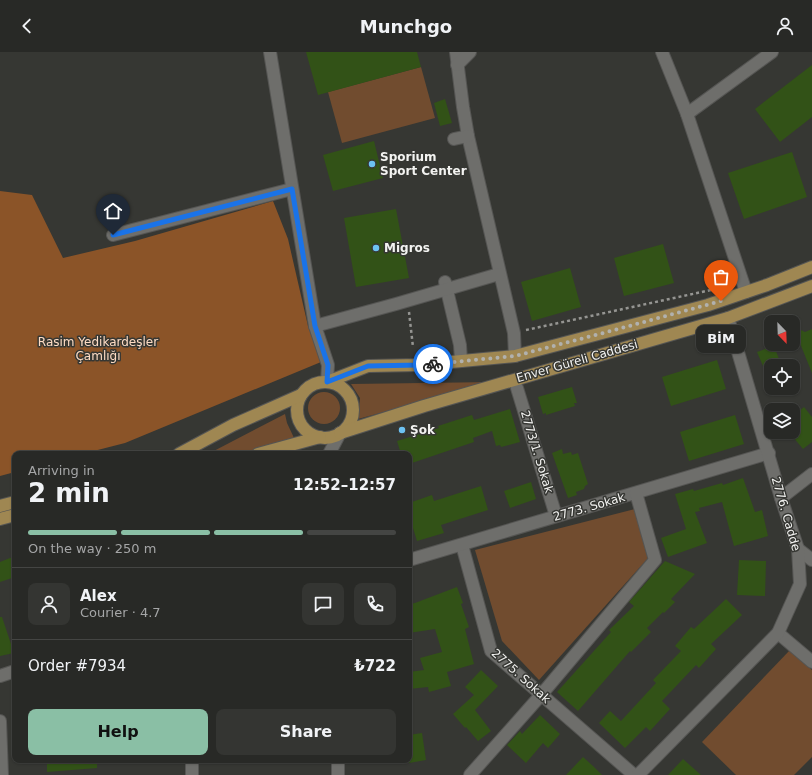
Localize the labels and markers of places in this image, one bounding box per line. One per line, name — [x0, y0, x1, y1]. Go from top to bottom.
place label: Sporium Sport Center — [380, 150, 467, 178]
marker: Sporium Sport Center — [367, 159, 377, 169]
pin — [96, 194, 130, 235]
place label: Migros — [384, 241, 430, 255]
marker: Migros — [371, 243, 381, 253]
pin — [704, 260, 738, 301]
callout: BİM — [696, 325, 746, 353]
place label: Şok — [410, 423, 436, 437]
marker: Şok — [397, 425, 407, 435]

